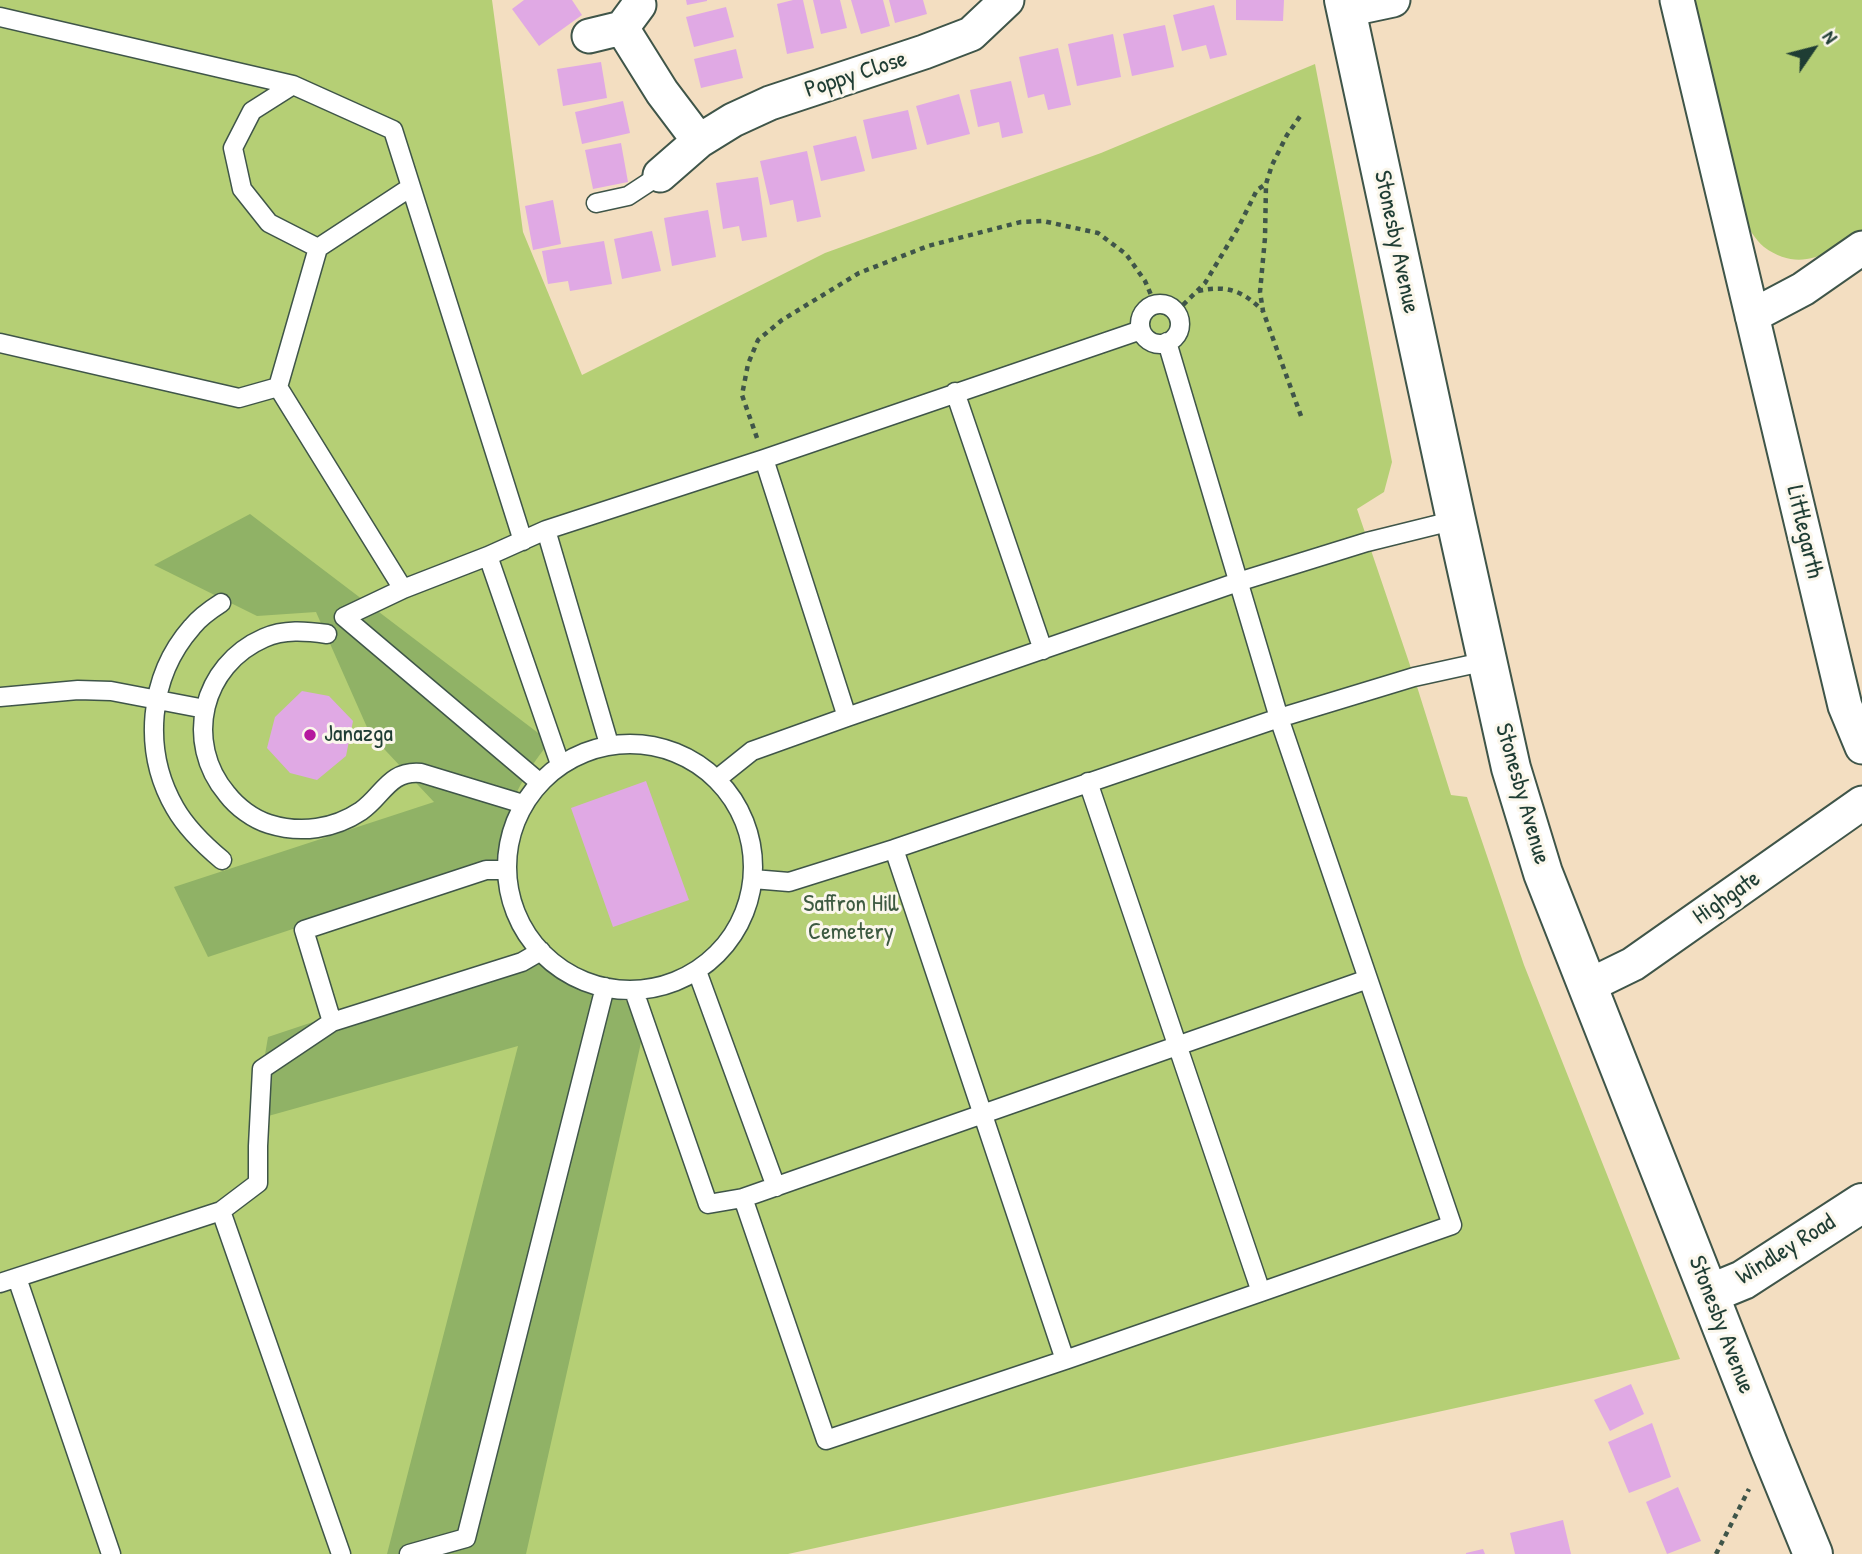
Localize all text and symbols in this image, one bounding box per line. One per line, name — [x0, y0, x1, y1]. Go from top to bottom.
north arrow — [1778, 14, 1848, 84]
text: N — [1817, 25, 1844, 49]
street label: Poppy Close — [801, 45, 911, 105]
street label: Stonesby Avenue — [1367, 168, 1425, 316]
street label: Littlegarth — [1779, 483, 1829, 581]
street label: Stonesby Avenue — [1488, 720, 1556, 868]
place label: Janazga — [324, 721, 393, 749]
marker: Janazga — [302, 727, 318, 743]
street label: Highgate — [1688, 865, 1766, 931]
park label: Saffron Hill Cemetery — [803, 891, 899, 947]
street label: Windley Road — [1731, 1208, 1841, 1292]
street label: Stonesby Avenue — [1682, 1252, 1760, 1398]

